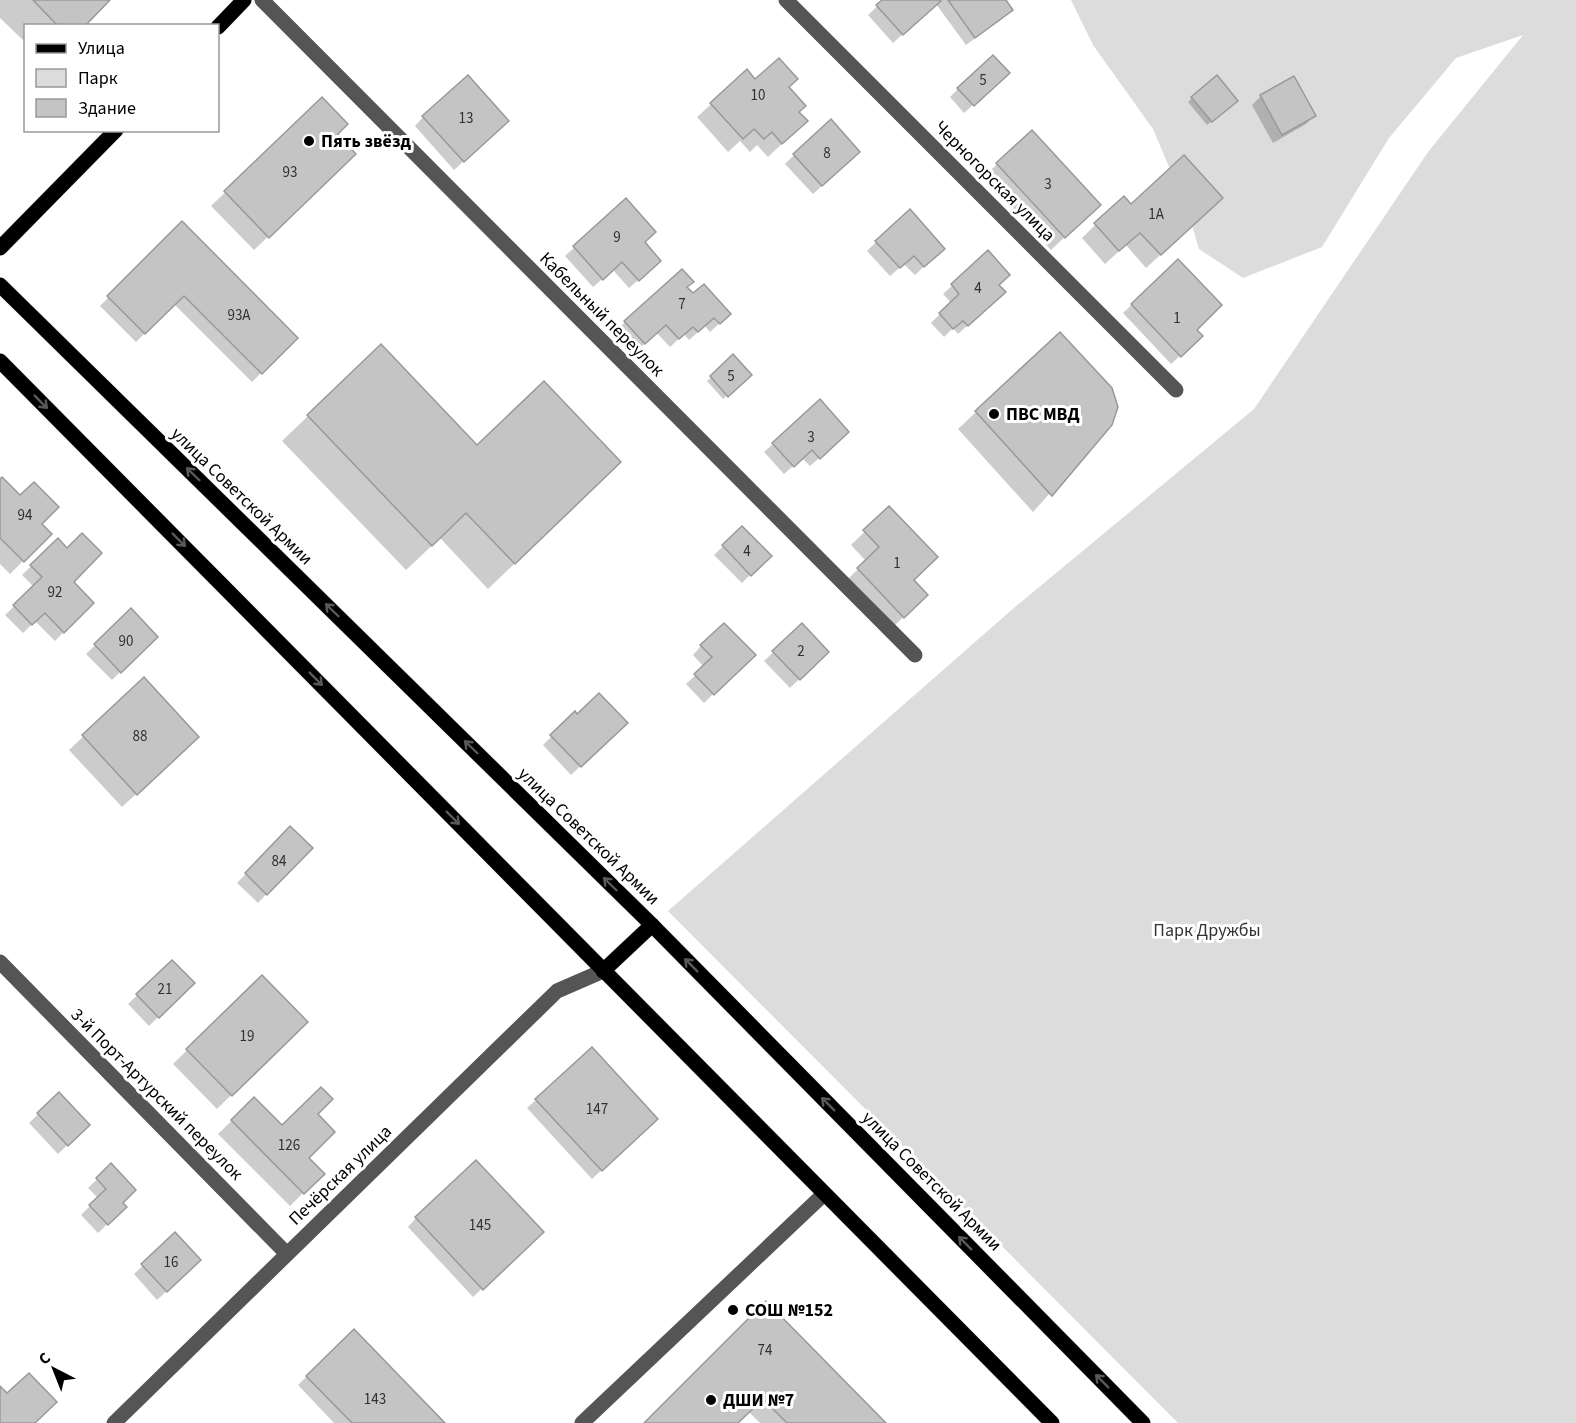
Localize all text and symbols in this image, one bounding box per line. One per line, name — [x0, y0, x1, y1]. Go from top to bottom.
legend — [24, 24, 219, 132]
text: Улица — [78, 36, 125, 61]
text: Парк — [78, 66, 118, 91]
house number: 5 — [979, 70, 987, 91]
house number: 10 — [751, 85, 765, 106]
text: Здание — [78, 96, 136, 121]
house number: 13 — [459, 108, 473, 129]
street label: Черногорская улица — [929, 115, 1061, 247]
place label: Пять звёзд — [321, 129, 411, 154]
marker: Пять звёзд — [302, 134, 316, 148]
house number: 8 — [823, 143, 831, 164]
house number: 93 — [283, 162, 297, 183]
house number: 3 — [1044, 174, 1052, 195]
house number: 1А — [1148, 204, 1165, 225]
house number: 9 — [613, 227, 621, 248]
street label: Кабельный переулок — [534, 246, 670, 382]
house number: 4 — [974, 278, 982, 299]
house number: 7 — [678, 294, 686, 315]
house number: 93А — [227, 305, 251, 326]
house number: 1 — [1173, 308, 1181, 329]
house number: 5 — [727, 366, 735, 387]
one-way arrow — [34, 395, 49, 410]
place label: ПВС МВД — [1006, 402, 1080, 427]
marker: ПВС МВД — [987, 407, 1001, 421]
street label: улица Советской Армии — [165, 422, 318, 571]
house number: 3 — [807, 427, 815, 448]
one-way arrow — [185, 466, 200, 481]
house number: 94 — [18, 505, 33, 526]
one-way arrow — [171, 533, 186, 548]
house number: 4 — [743, 541, 751, 562]
house number: 1 — [893, 553, 901, 574]
house number: 92 — [48, 582, 62, 603]
one-way arrow — [324, 603, 339, 618]
house number: 90 — [119, 631, 133, 652]
house number: 2 — [797, 641, 805, 662]
one-way arrow — [308, 672, 323, 687]
house number: 88 — [133, 726, 147, 747]
one-way arrow — [463, 740, 478, 754]
street label: улица Советской Армии — [512, 762, 665, 911]
one-way arrow — [445, 811, 460, 826]
house number: 84 — [272, 851, 287, 872]
one-way arrow — [602, 876, 617, 891]
park label: Парк Дружбы — [1153, 918, 1261, 943]
one-way arrow — [684, 957, 698, 972]
house number: 21 — [158, 979, 172, 1000]
street label: 3-й Порт-Артурский переулок — [65, 1003, 248, 1186]
house number: 19 — [240, 1026, 254, 1047]
one-way arrow — [821, 1096, 835, 1111]
house number: 147 — [586, 1099, 608, 1120]
street label: улица Советской Армии — [856, 1106, 1007, 1257]
street label: Печёрская улица — [283, 1120, 397, 1231]
house number: 126 — [278, 1135, 300, 1156]
house number: 145 — [469, 1215, 491, 1236]
one-way arrow — [958, 1235, 972, 1250]
house number: 16 — [164, 1252, 178, 1273]
place label: СОШ №152 — [745, 1298, 833, 1323]
marker: СОШ №152 — [726, 1303, 740, 1317]
north arrow — [24, 1339, 84, 1399]
house number: 74 — [758, 1340, 773, 1361]
text: С — [34, 1347, 55, 1370]
one-way arrow — [1095, 1374, 1109, 1389]
place label: ДШИ №7 — [723, 1388, 794, 1413]
house number: 143 — [364, 1389, 386, 1410]
marker: ДШИ №7 — [704, 1393, 718, 1407]

